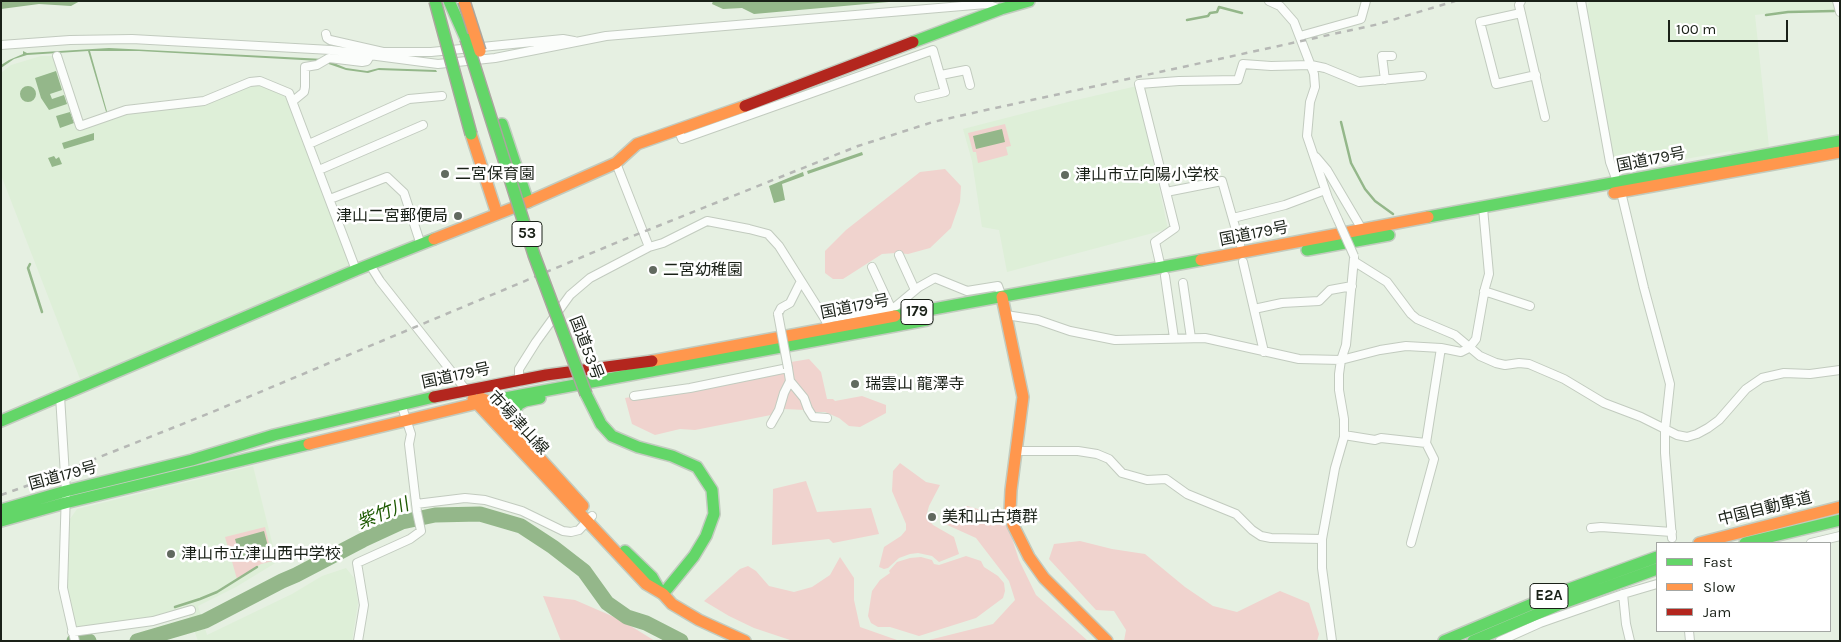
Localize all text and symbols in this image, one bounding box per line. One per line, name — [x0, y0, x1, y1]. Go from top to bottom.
scale bar — [1671, 10, 1791, 42]
text: 100 m — [1676, 20, 1716, 38]
street label: 国道179号 — [1615, 144, 1687, 176]
place label: 二宮保育園 — [455, 164, 535, 184]
place label: 津山市立向陽小学校 — [1075, 165, 1219, 185]
marker: 二宮保育園 — [439, 168, 451, 180]
marker: 津山市立向陽小学校 — [1059, 169, 1071, 181]
place label: 津山二宮郵便局 — [336, 206, 448, 226]
marker: 津山二宮郵便局 — [452, 210, 464, 222]
street label: 国道179号 — [1218, 218, 1290, 250]
road number: 53 — [512, 222, 542, 246]
place label: 二宮幼稚園 — [663, 260, 743, 280]
marker: 二宮幼稚園 — [647, 264, 659, 276]
street label: 国道179号 — [819, 291, 891, 323]
road number: 179 — [901, 300, 933, 324]
street label: 国道53号 — [565, 314, 607, 382]
street label: 国道179号 — [420, 359, 492, 393]
place label: 瑞雲山 龍澤寺 — [865, 374, 965, 394]
marker: 瑞雲山 龍澤寺 — [849, 378, 861, 390]
street label: 市場津山線 — [484, 387, 552, 459]
street label: 国道179号 — [27, 458, 99, 494]
street label: 中国自動車道 — [1716, 488, 1814, 530]
water label: 紫竹川 — [354, 494, 412, 534]
place label: 美和山古墳群 — [942, 507, 1038, 527]
marker: 美和山古墳群 — [926, 511, 938, 523]
legend — [1656, 542, 1831, 632]
place label: 津山市立津山西中学校 — [181, 544, 341, 564]
marker: 津山市立津山西中学校 — [165, 548, 177, 560]
text: Fast — [1703, 553, 1732, 571]
text: Slow — [1703, 578, 1735, 596]
road number: E2A — [1530, 584, 1568, 608]
text: Jam — [1703, 603, 1731, 621]

